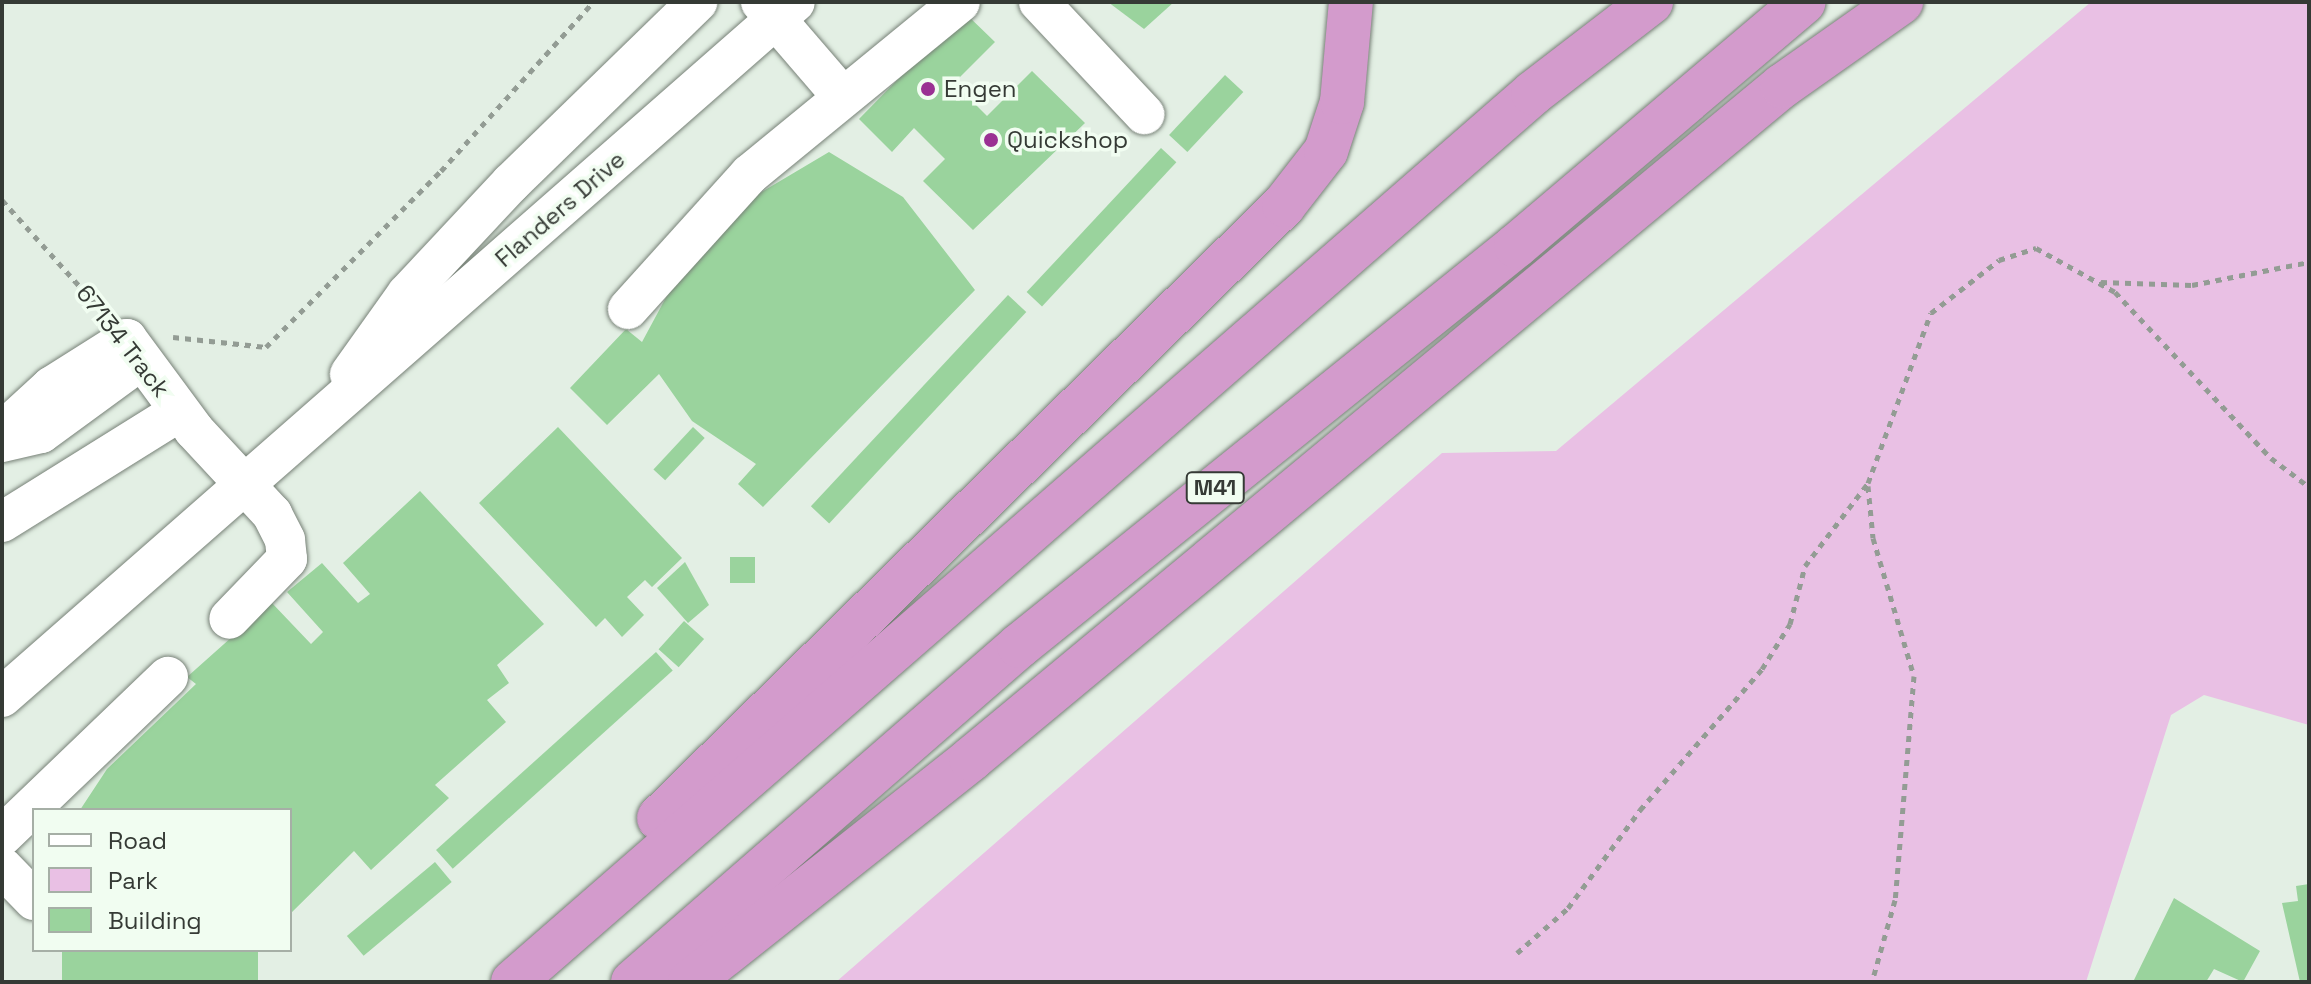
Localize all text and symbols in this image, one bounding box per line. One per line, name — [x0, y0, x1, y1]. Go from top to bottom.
place label: Engen — [944, 75, 1017, 103]
marker: Engen — [919, 80, 937, 98]
place label: Quickshop — [1007, 126, 1128, 154]
marker: Quickshop — [982, 131, 1000, 149]
street label: Flanders Drive — [489, 145, 631, 273]
street label: 67134 Track — [70, 279, 176, 403]
road number: M41 — [1185, 470, 1245, 506]
legend — [32, 808, 292, 952]
text: Road — [108, 825, 167, 856]
text: Park — [108, 865, 158, 896]
text: Building — [108, 905, 202, 936]

